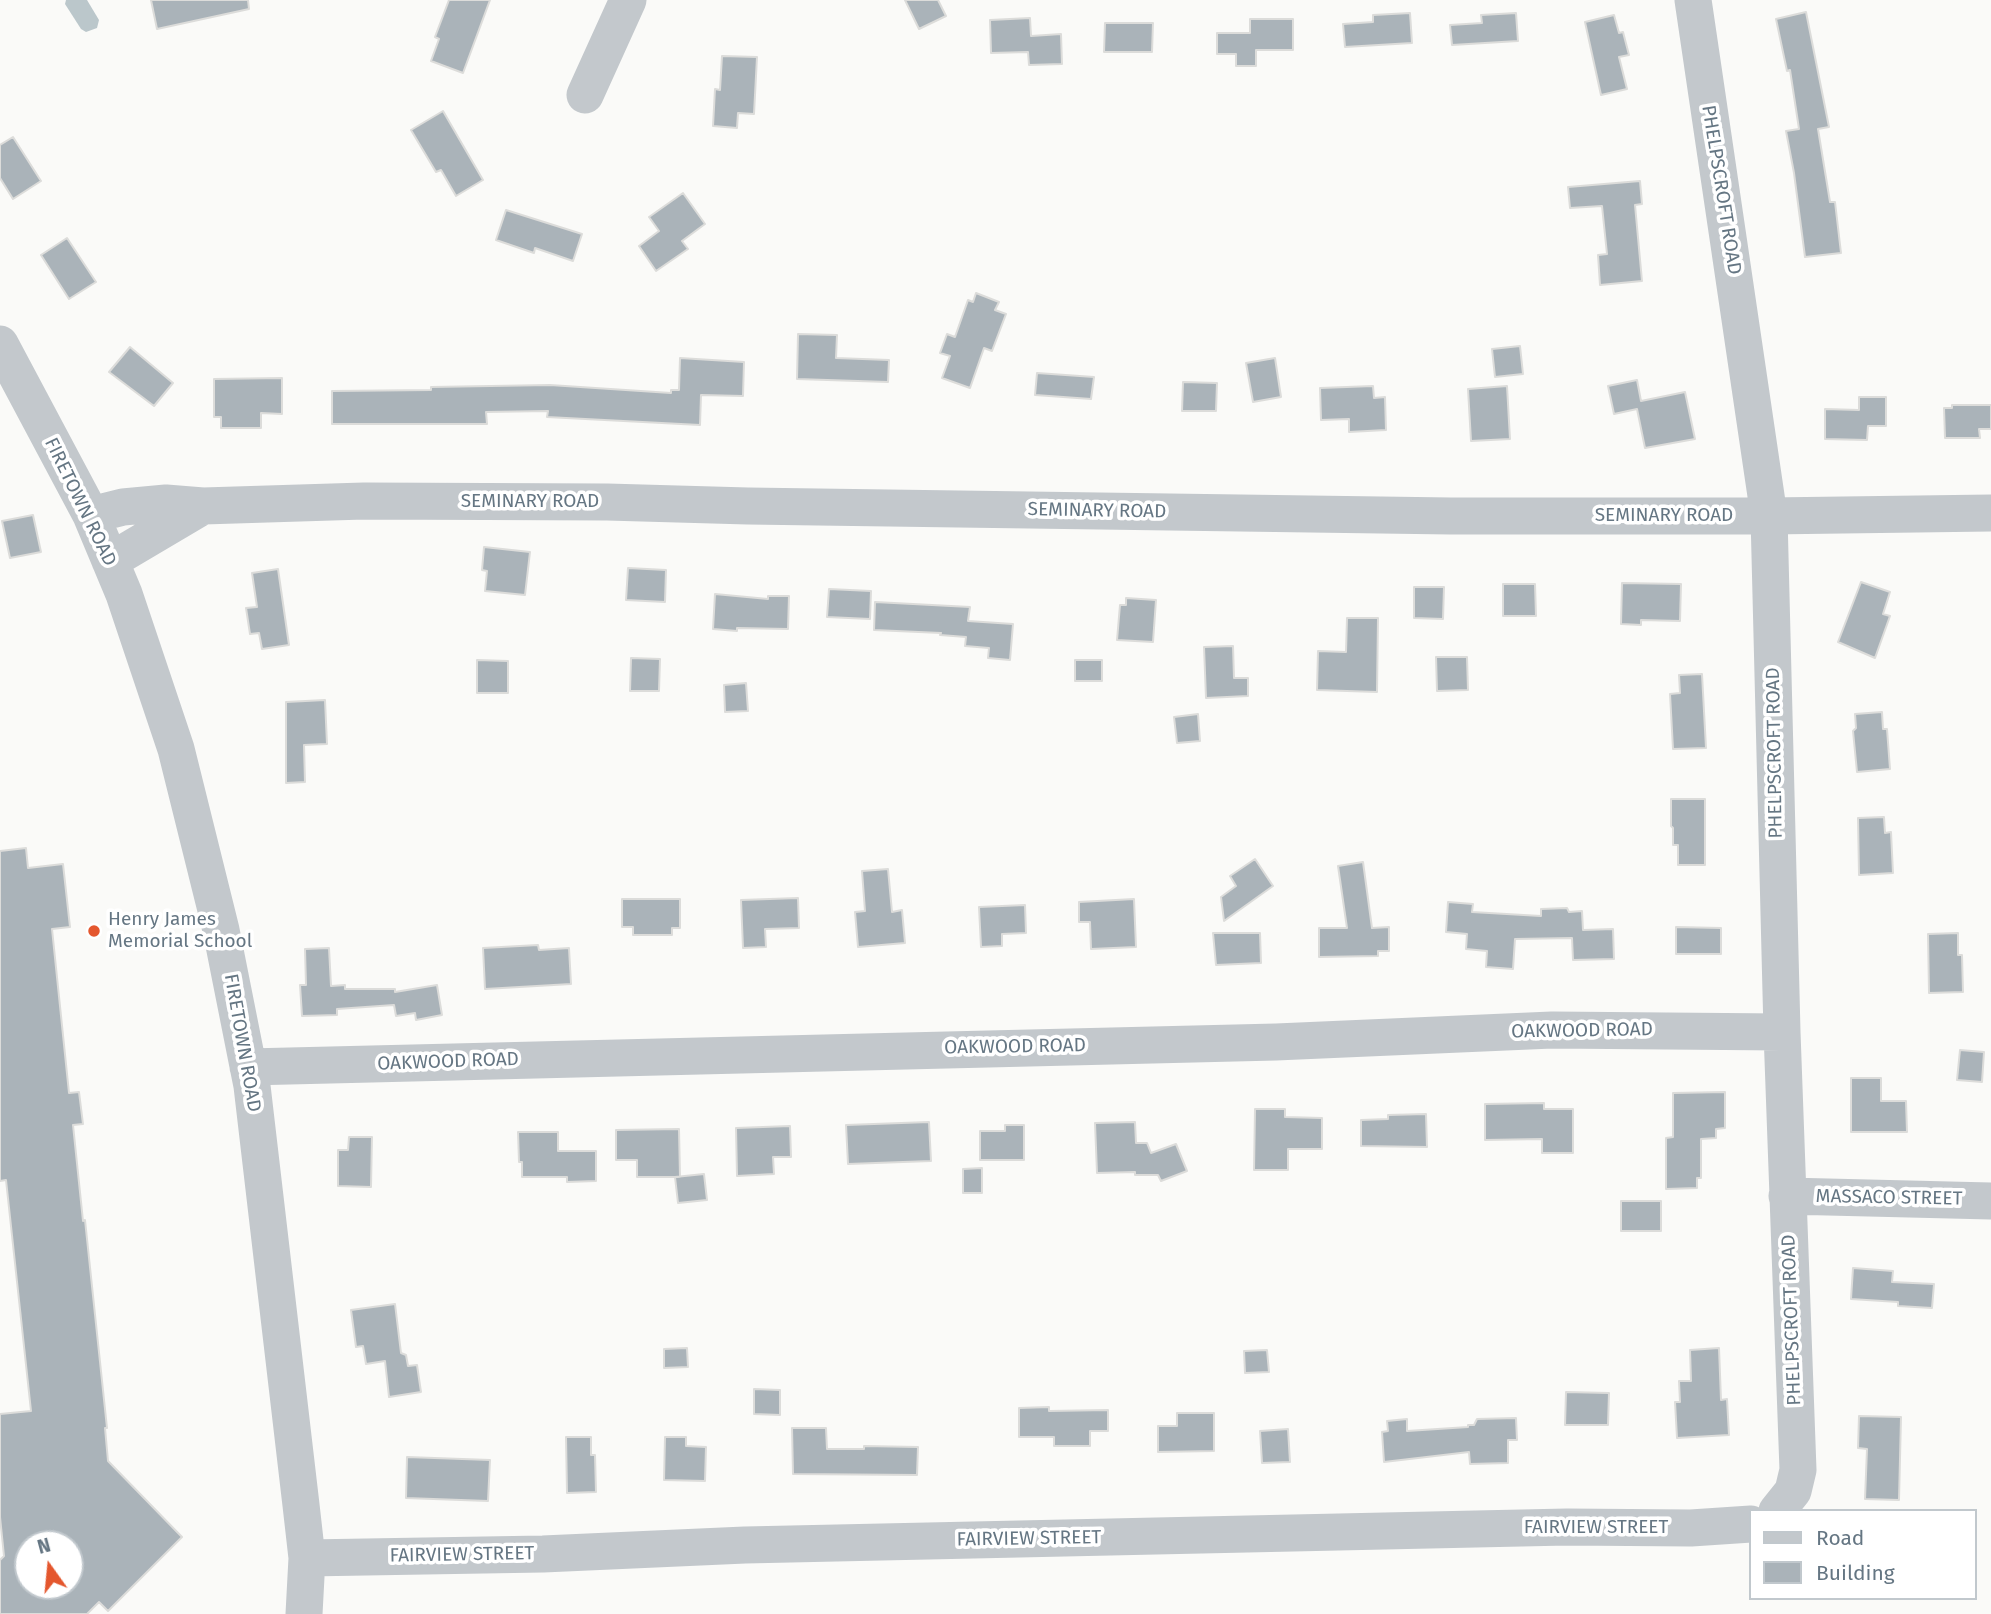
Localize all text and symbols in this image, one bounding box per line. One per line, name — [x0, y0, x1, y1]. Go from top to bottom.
street label: PHELPSCROFT ROAD — [1696, 104, 1746, 276]
street label: FIRETOWN ROAD — [39, 434, 121, 570]
street label: SEMINARY ROAD — [461, 491, 599, 513]
street label: SEMINARY ROAD — [1027, 498, 1167, 524]
street label: SEMINARY ROAD — [1595, 505, 1733, 527]
street label: PHELPSCROFT ROAD — [1762, 667, 1788, 839]
place label: Henry James Memorial School — [108, 909, 252, 953]
marker: Henry James Memorial School — [86, 923, 102, 939]
street label: FIRETOWN ROAD — [219, 972, 265, 1114]
street label: OAKWOOD ROAD — [1511, 1018, 1653, 1044]
street label: OAKWOOD ROAD — [944, 1034, 1086, 1060]
street label: OAKWOOD ROAD — [377, 1048, 519, 1076]
street label: MASSACO STREET — [1816, 1185, 1962, 1211]
street label: PHELPSCROFT ROAD — [1778, 1234, 1806, 1406]
legend — [1750, 1509, 1977, 1600]
street label: FAIRVIEW STREET — [1524, 1517, 1668, 1539]
text: Road — [1816, 1525, 1864, 1551]
street label: FAIRVIEW STREET — [956, 1526, 1102, 1552]
north arrow — [14, 1530, 84, 1600]
text: N — [35, 1533, 53, 1559]
street label: FAIRVIEW STREET — [389, 1542, 535, 1568]
text: Building — [1816, 1560, 1895, 1586]

